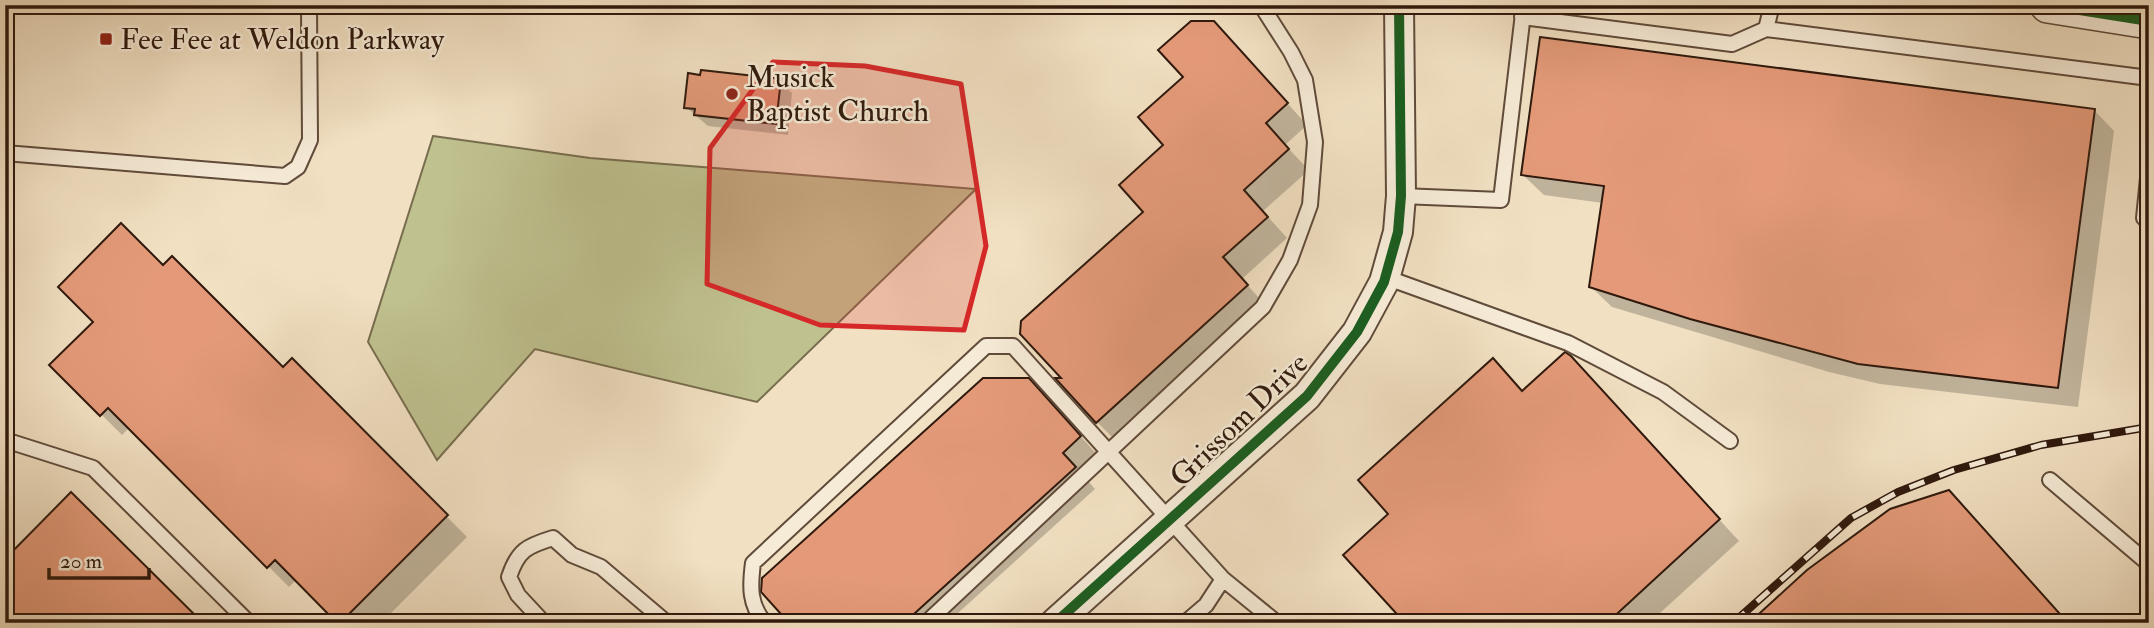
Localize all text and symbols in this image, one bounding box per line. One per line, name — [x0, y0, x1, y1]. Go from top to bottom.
place label: Fee Fee at Weldon Parkway — [120, 21, 445, 58]
marker: Fee Fee at Weldon Parkway — [98, 31, 114, 47]
place label: Musick Baptist Church — [746, 59, 929, 130]
marker: Musick Baptist Church — [724, 86, 740, 102]
street label: Grissom Drive — [1162, 345, 1316, 495]
scale bar — [49, 537, 149, 581]
text: 20 m — [60, 548, 102, 575]

